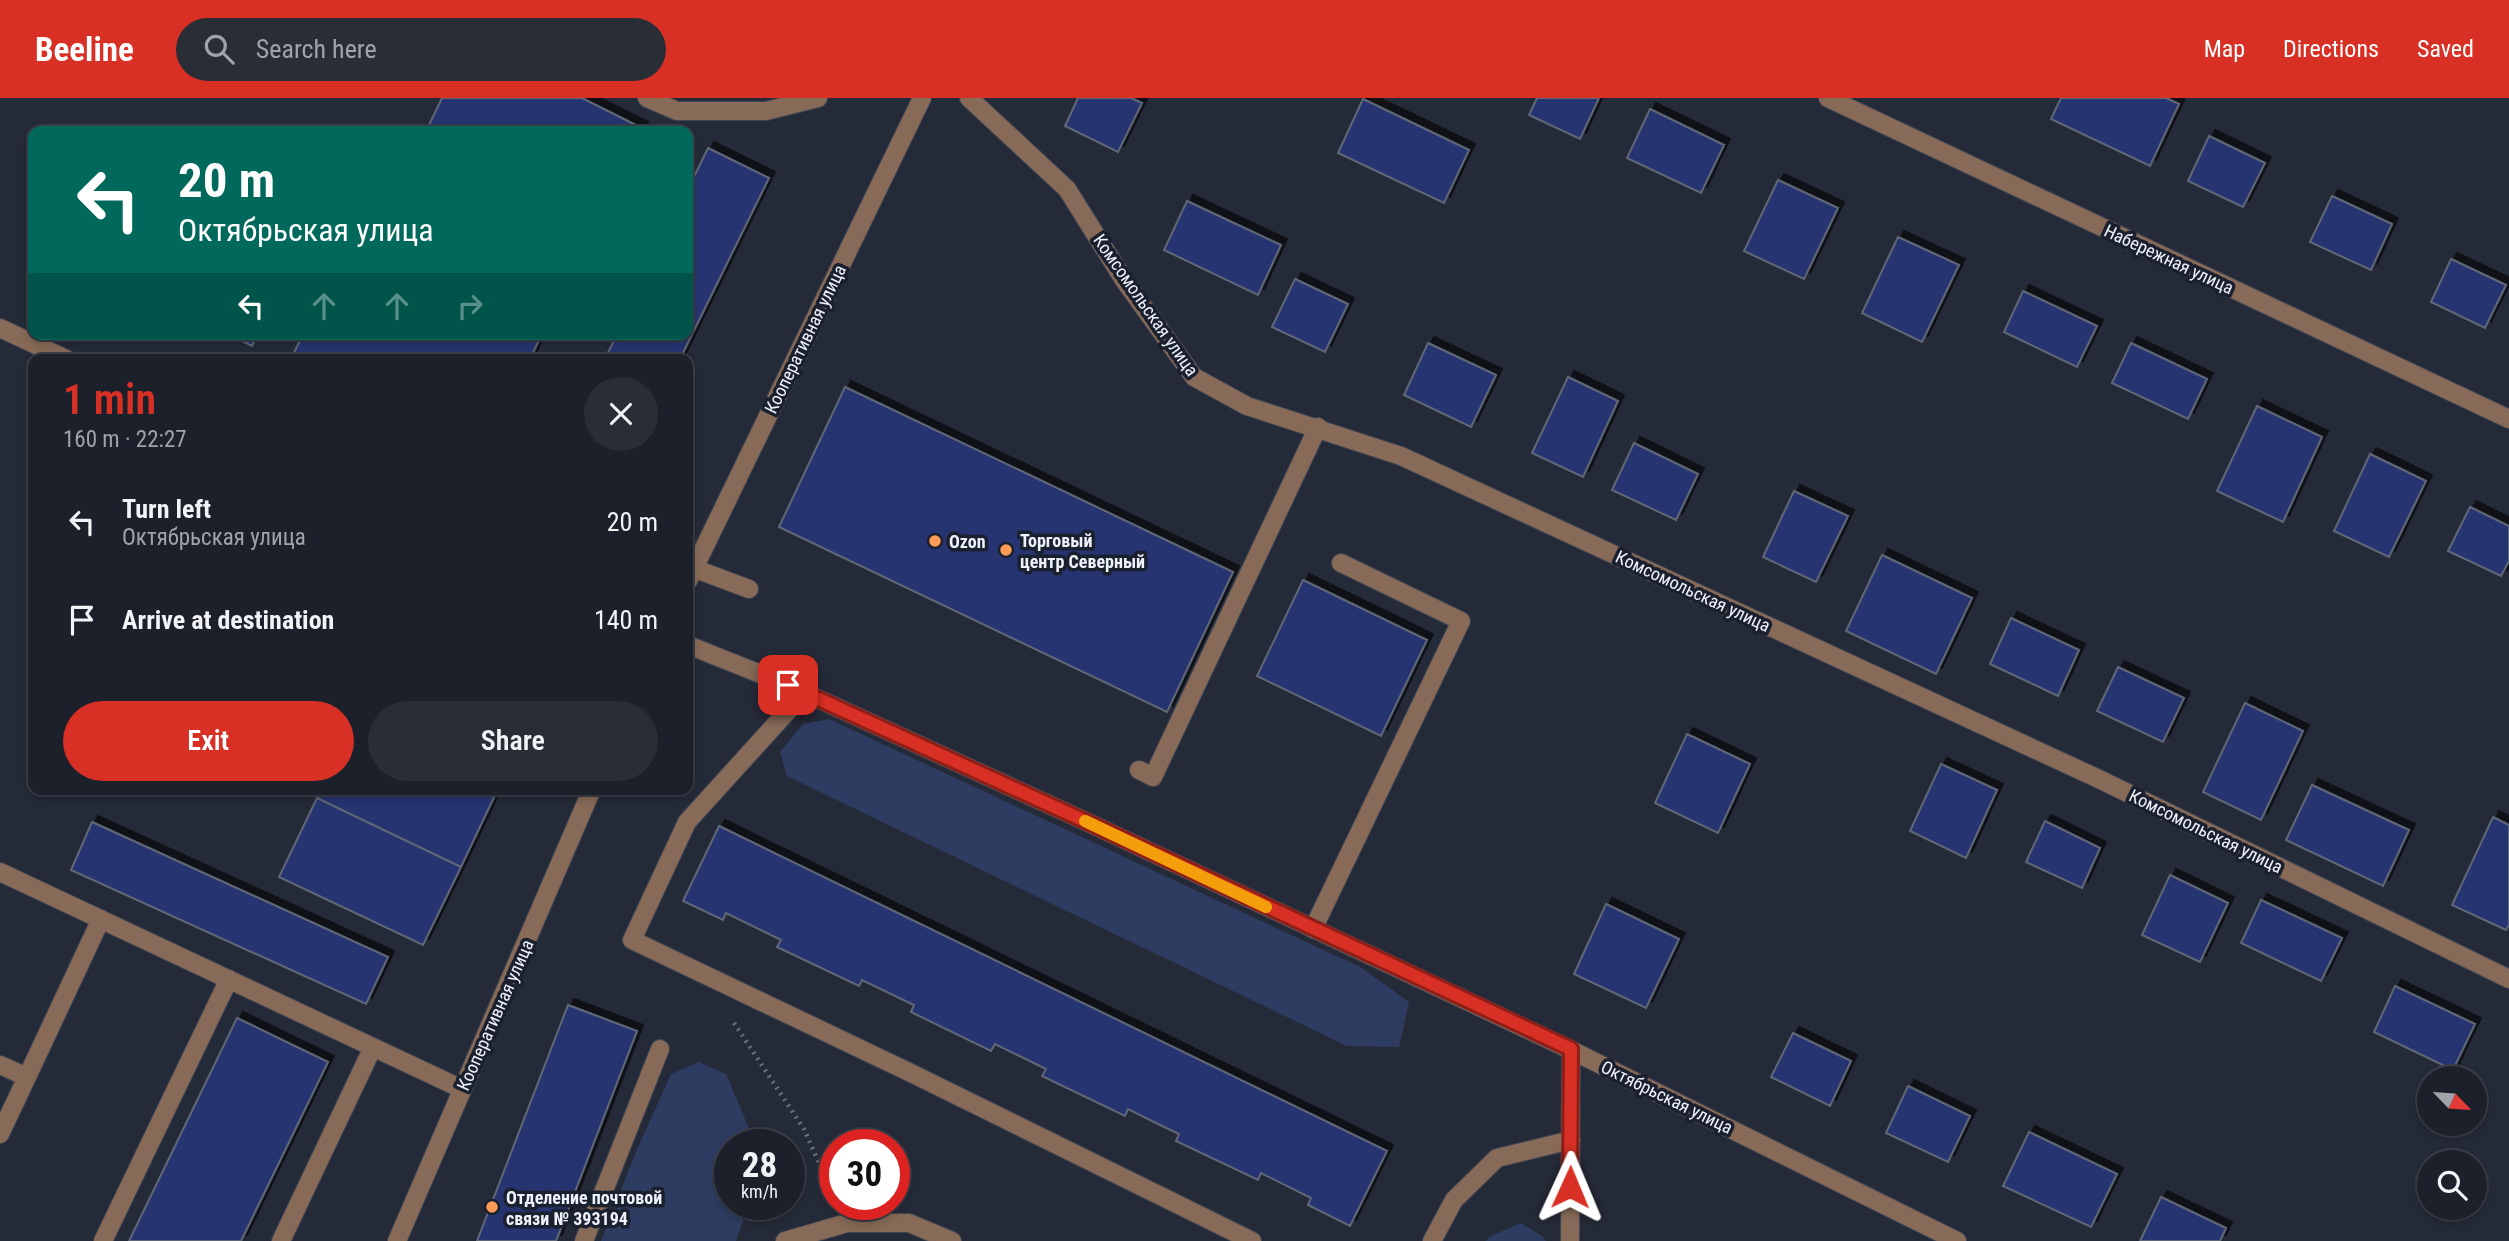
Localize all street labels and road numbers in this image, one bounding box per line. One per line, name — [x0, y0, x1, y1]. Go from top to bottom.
street label: Набережная улица — [2101, 220, 2237, 298]
street label: Комсомольская улица — [1089, 230, 1203, 380]
street label: Кооперативная улица — [760, 261, 850, 417]
street label: Комсомольская улица — [1612, 546, 1774, 636]
street label: Комсомольская улица — [2126, 785, 2286, 877]
street label: Кооперативная улица — [452, 936, 538, 1094]
street label: Октябрьская улица — [1598, 1056, 1736, 1138]

